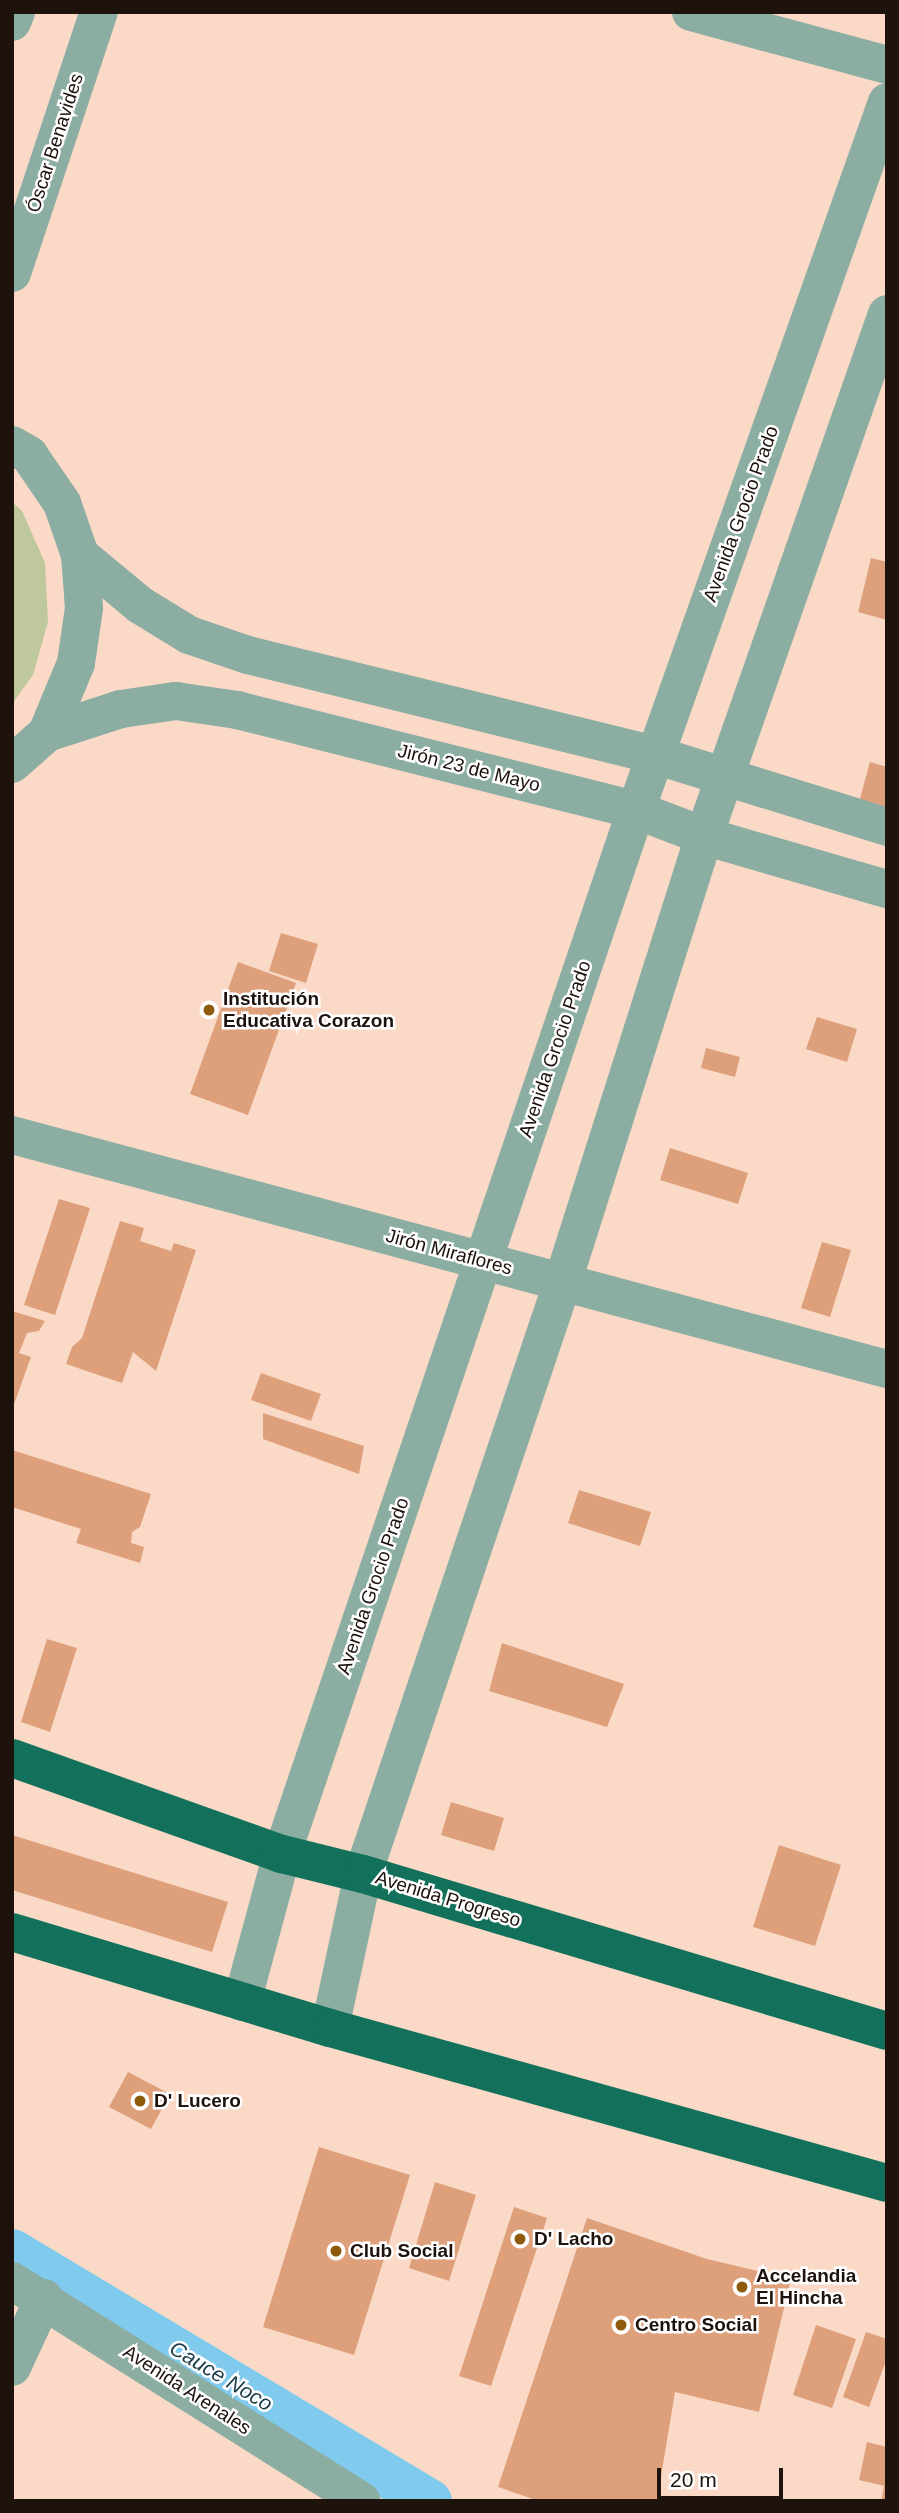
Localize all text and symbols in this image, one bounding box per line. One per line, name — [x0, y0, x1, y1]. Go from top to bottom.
street label: Óscar Benavides — [22, 71, 88, 215]
street label: Avenida Grocio Prado — [699, 423, 783, 605]
street label: Jirón 23 de Mayo — [396, 739, 542, 797]
street label: Avenida Grocio Prado — [514, 958, 596, 1140]
place label: Institución Educativa Corazon — [223, 988, 394, 1032]
marker: Institución Educativa Corazon — [201, 1002, 217, 1018]
street label: Jirón Miraflores — [383, 1224, 515, 1280]
street label: Avenida Grocio Prado — [332, 1495, 414, 1677]
street label: Avenida Progreso — [373, 1866, 523, 1932]
place label: D' Lucero — [154, 2090, 241, 2112]
marker: D' Lucero — [132, 2093, 148, 2109]
place label: D' Lacho — [534, 2228, 613, 2250]
marker: D' Lacho — [512, 2231, 528, 2247]
place label: Club Social — [350, 2240, 453, 2262]
marker: Club Social — [328, 2243, 344, 2259]
place label: Accelandia El Hincha — [756, 2265, 856, 2309]
marker: Accelandia El Hincha — [734, 2279, 750, 2295]
place label: Centro Social — [635, 2314, 757, 2336]
marker: Centro Social — [613, 2317, 629, 2333]
water label: Cauce Noco — [165, 2335, 277, 2417]
street label: Avenida Arenales — [118, 2340, 256, 2440]
scale bar — [661, 2454, 787, 2498]
text: 20 m — [670, 2468, 717, 2491]

